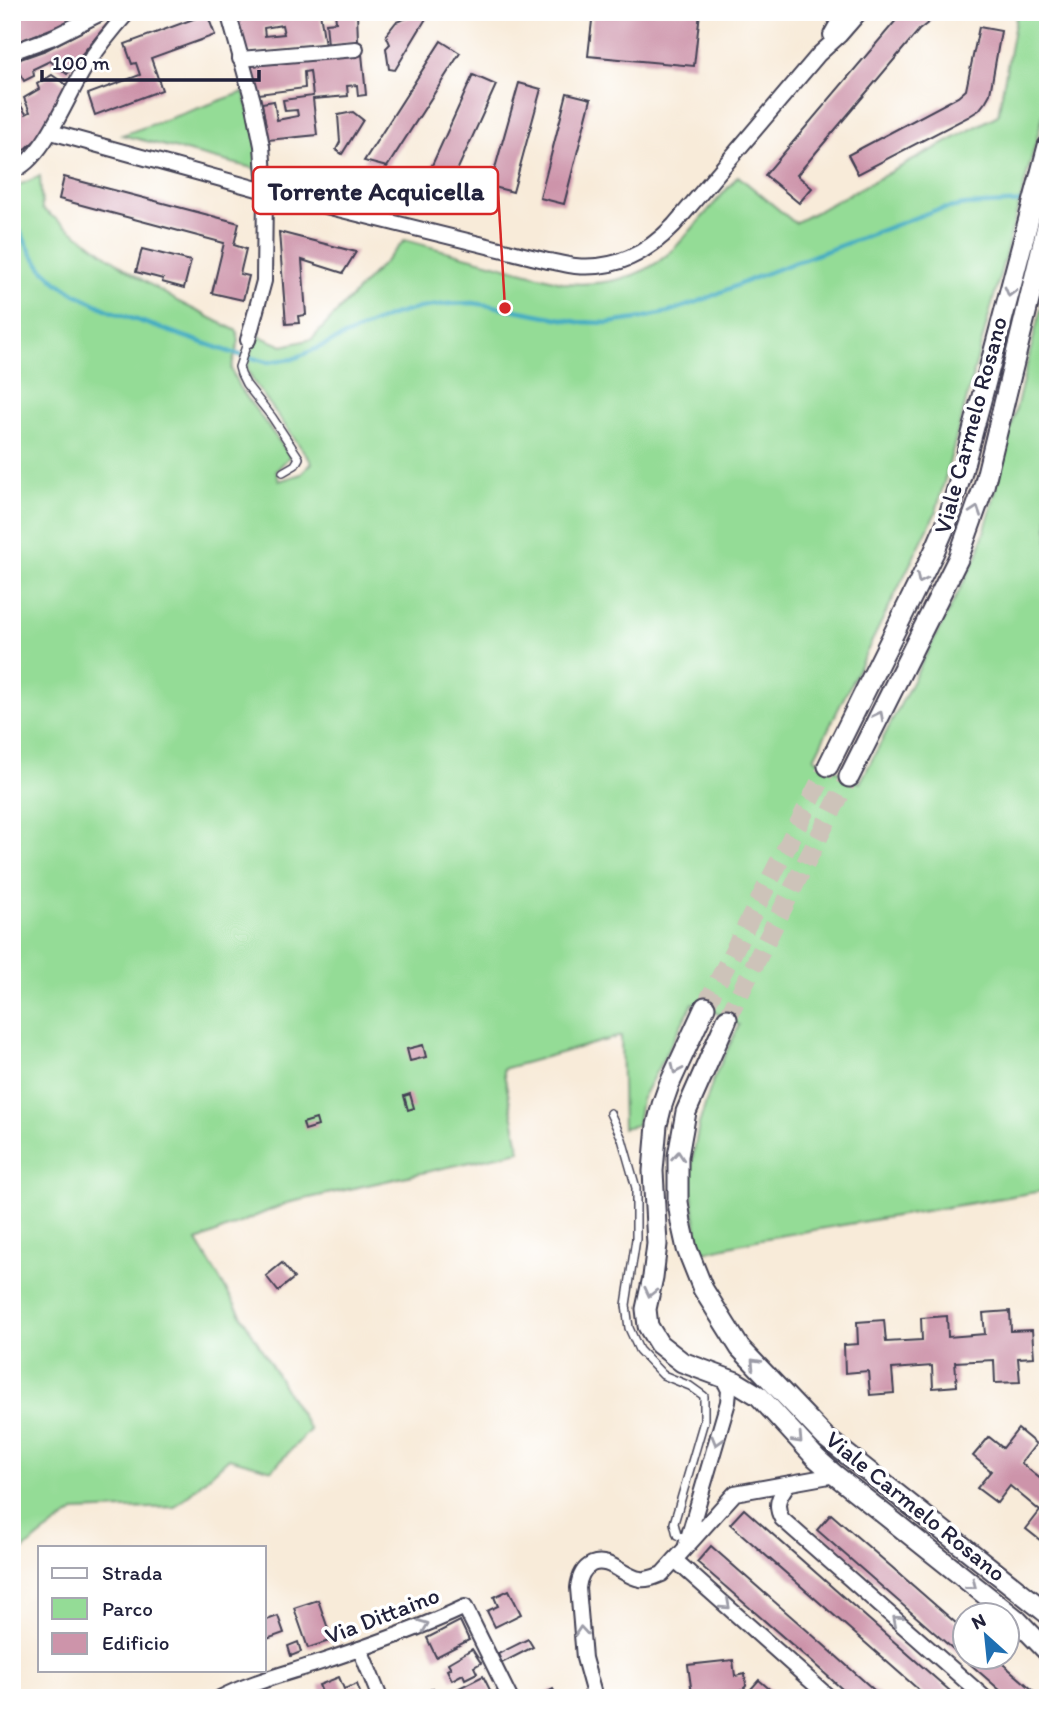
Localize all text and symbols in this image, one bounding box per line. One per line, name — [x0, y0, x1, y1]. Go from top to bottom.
scale bar — [42, 38, 259, 82]
text: 100 m — [52, 50, 110, 75]
callout: Torrente Acquicella — [253, 167, 498, 214]
text: Torrente Acquicella — [267, 175, 485, 207]
one-way arrow — [1004, 286, 1018, 298]
street label: Viale Carmelo Rosano — [927, 313, 1013, 537]
one-way arrow — [968, 505, 982, 517]
one-way arrow — [915, 571, 929, 584]
one-way arrow — [871, 711, 885, 723]
one-way arrow — [670, 1062, 684, 1074]
one-way arrow — [671, 1151, 686, 1162]
one-way arrow — [643, 1286, 658, 1298]
one-way arrow — [750, 1358, 763, 1371]
street label: Viale Carmelo Rosano — [820, 1424, 1012, 1588]
one-way arrow — [790, 1431, 802, 1444]
one-way arrow — [711, 1435, 725, 1447]
legend — [38, 1546, 266, 1672]
text: Strada — [102, 1560, 162, 1585]
one-way arrow — [965, 1576, 977, 1589]
street label: Via Dittaino — [321, 1580, 443, 1650]
text: Parco — [102, 1596, 153, 1621]
one-way arrow — [718, 1597, 731, 1610]
north arrow — [951, 1602, 1021, 1672]
text: N — [968, 1608, 989, 1634]
one-way arrow — [892, 1616, 905, 1628]
one-way arrow — [417, 1619, 429, 1633]
one-way arrow — [574, 1625, 589, 1636]
text: Edificio — [102, 1630, 170, 1655]

